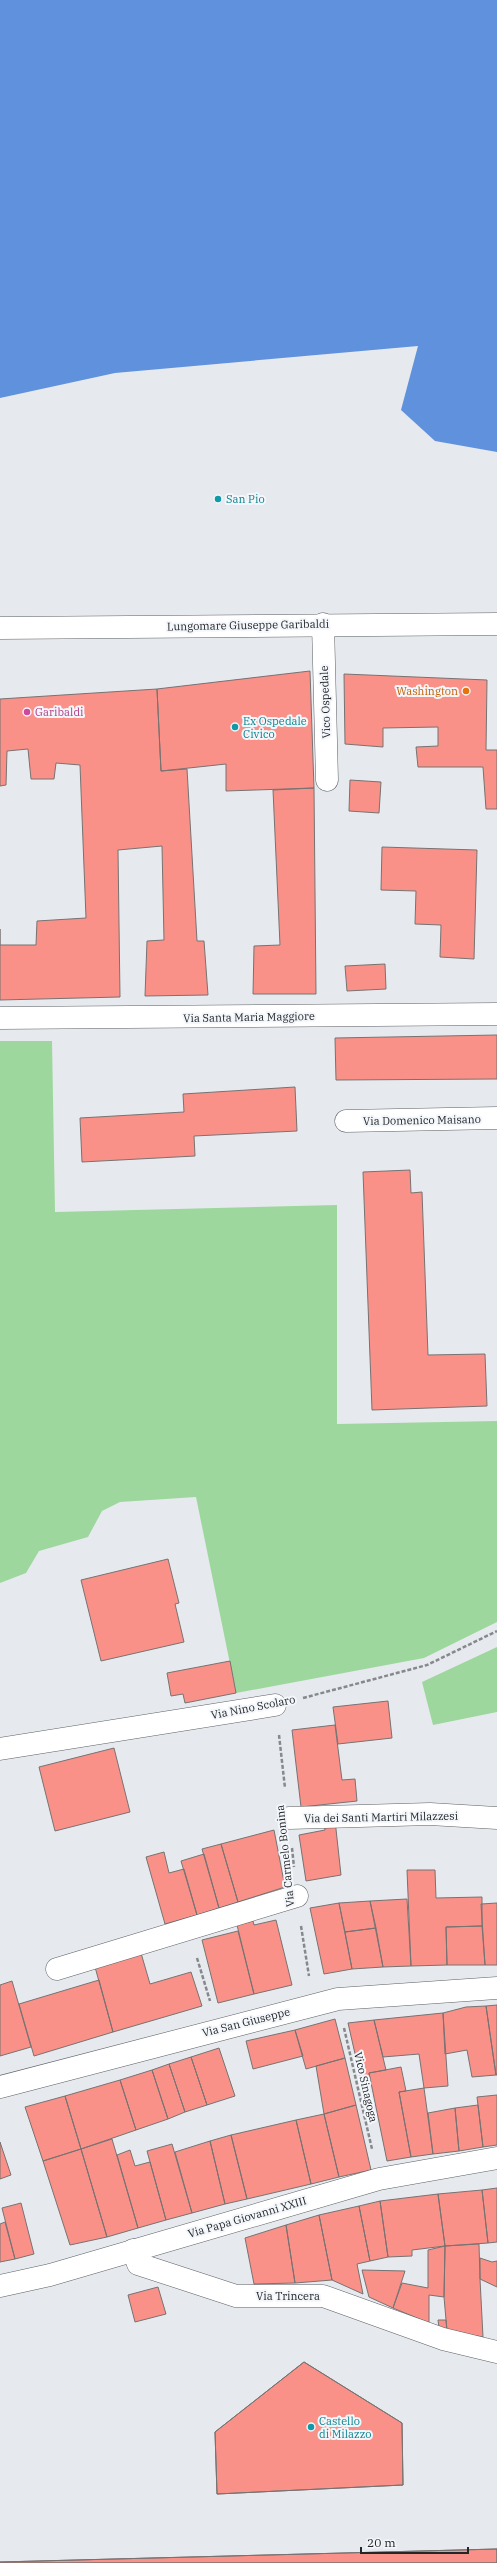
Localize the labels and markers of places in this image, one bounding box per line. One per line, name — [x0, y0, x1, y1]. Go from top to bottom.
place label: San Pio — [226, 492, 265, 506]
marker: San Pio — [213, 494, 223, 504]
place label: Washington — [396, 684, 458, 698]
marker: Washington — [461, 686, 471, 696]
place label: Garibaldi — [35, 705, 84, 719]
marker: Garibaldi — [22, 707, 32, 717]
place label: Ex Ospedale Civico — [243, 714, 307, 741]
marker: Ex Ospedale Civico — [230, 722, 240, 732]
place label: Castello di Milazzo — [319, 2414, 371, 2441]
marker: Castello di Milazzo — [306, 2422, 316, 2432]

